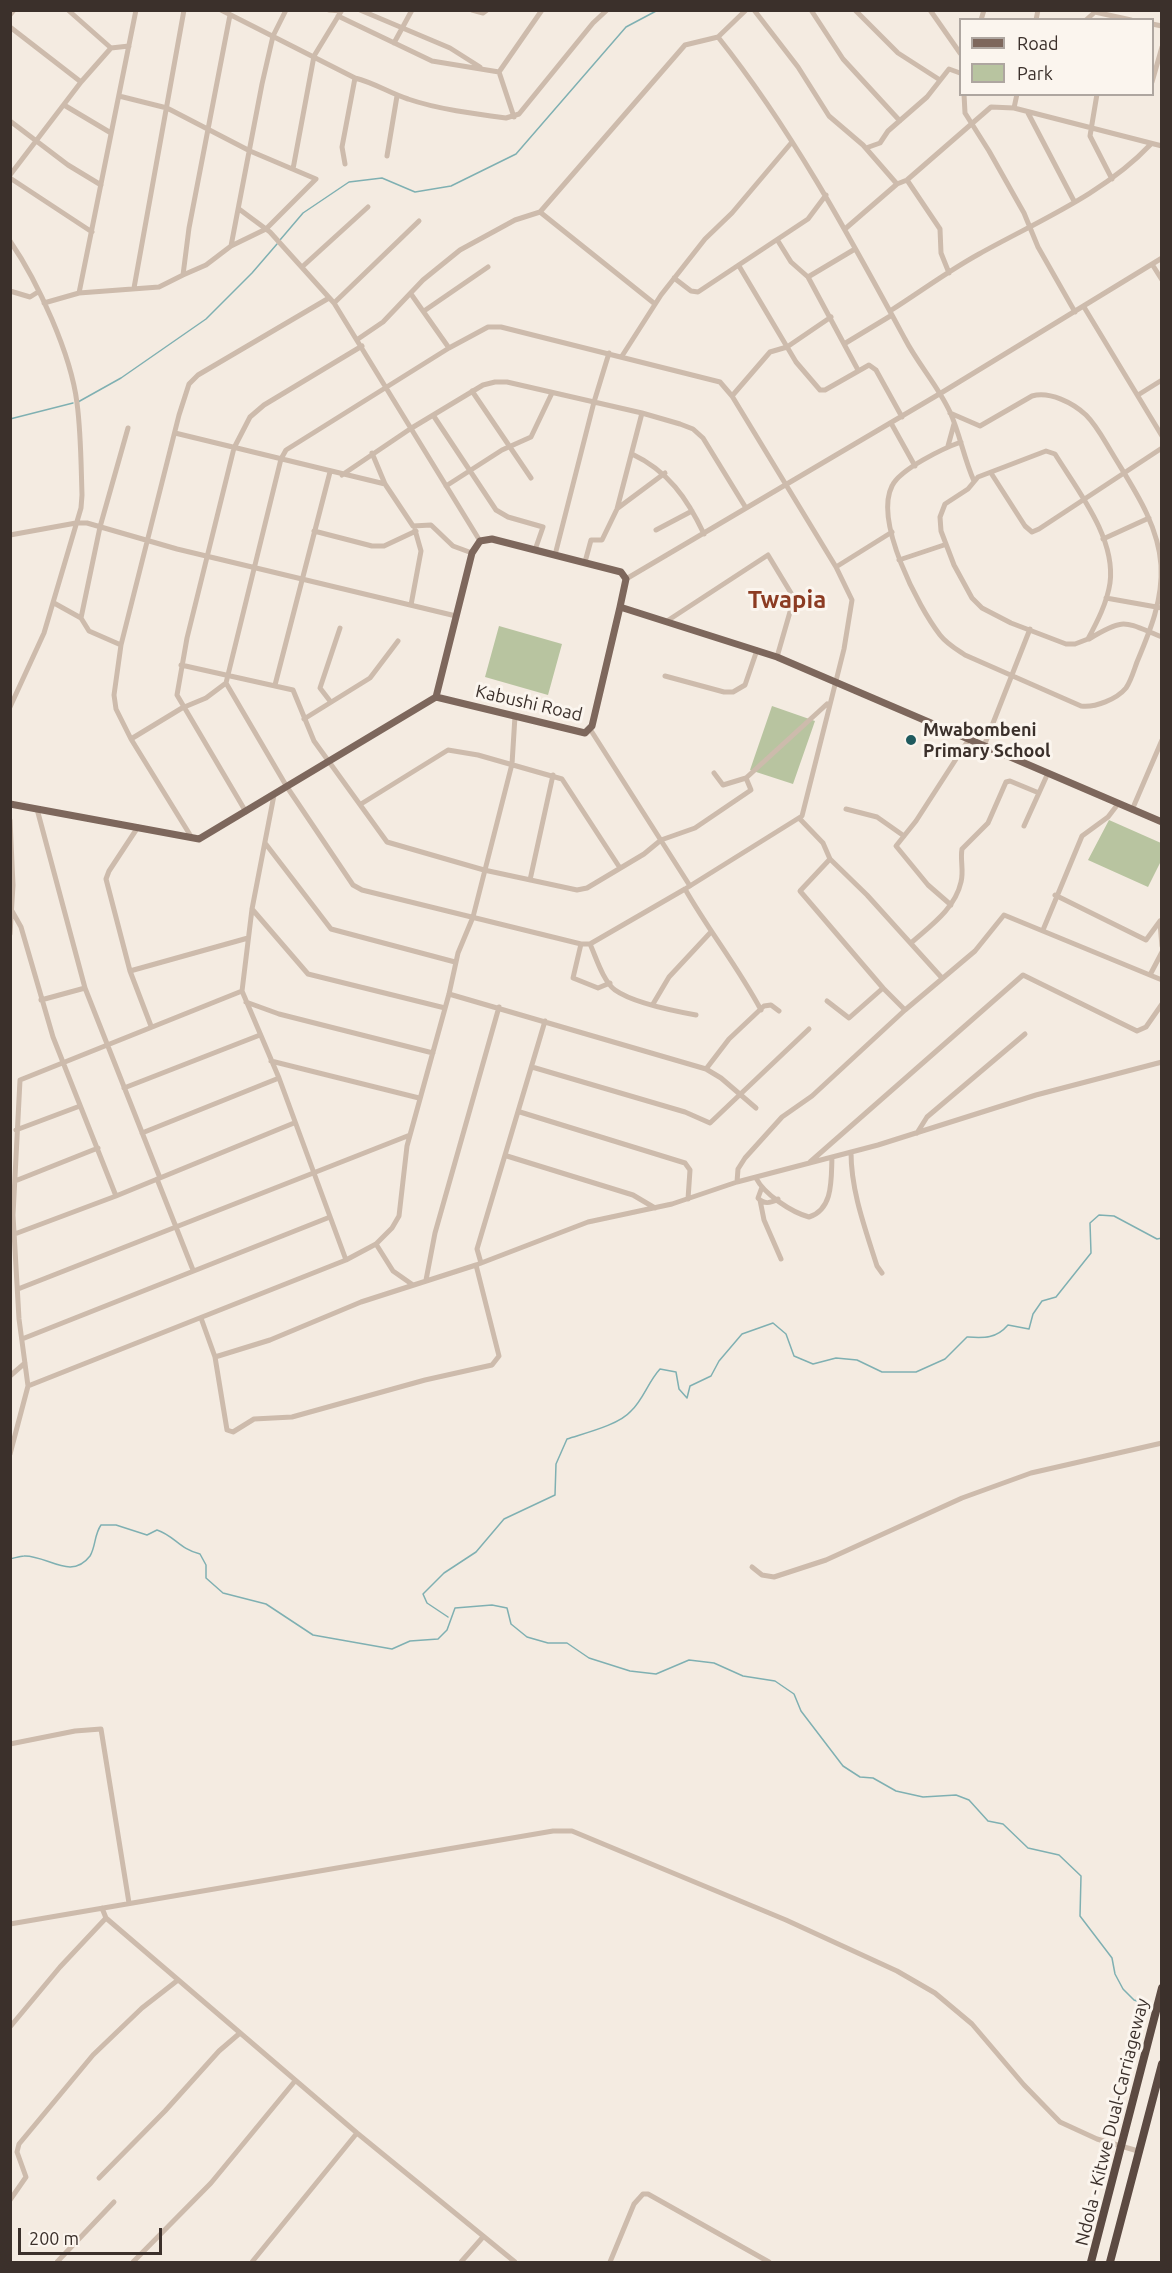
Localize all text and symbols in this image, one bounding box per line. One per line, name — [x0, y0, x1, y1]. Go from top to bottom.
legend — [959, 18, 1154, 96]
text: Road — [1017, 33, 1059, 53]
text: Park — [1017, 63, 1053, 83]
district label: Twapia — [748, 586, 826, 614]
street label: Kabushi Road — [473, 680, 585, 726]
place label: Mwabombeni Primary School — [923, 719, 1051, 762]
marker: Mwabombeni Primary School — [904, 733, 918, 747]
street label: Ndola - Kitwe Dual-Carriageway — [1071, 1996, 1153, 2248]
scale bar — [21, 2216, 165, 2254]
text: 200 m — [29, 2228, 79, 2248]

